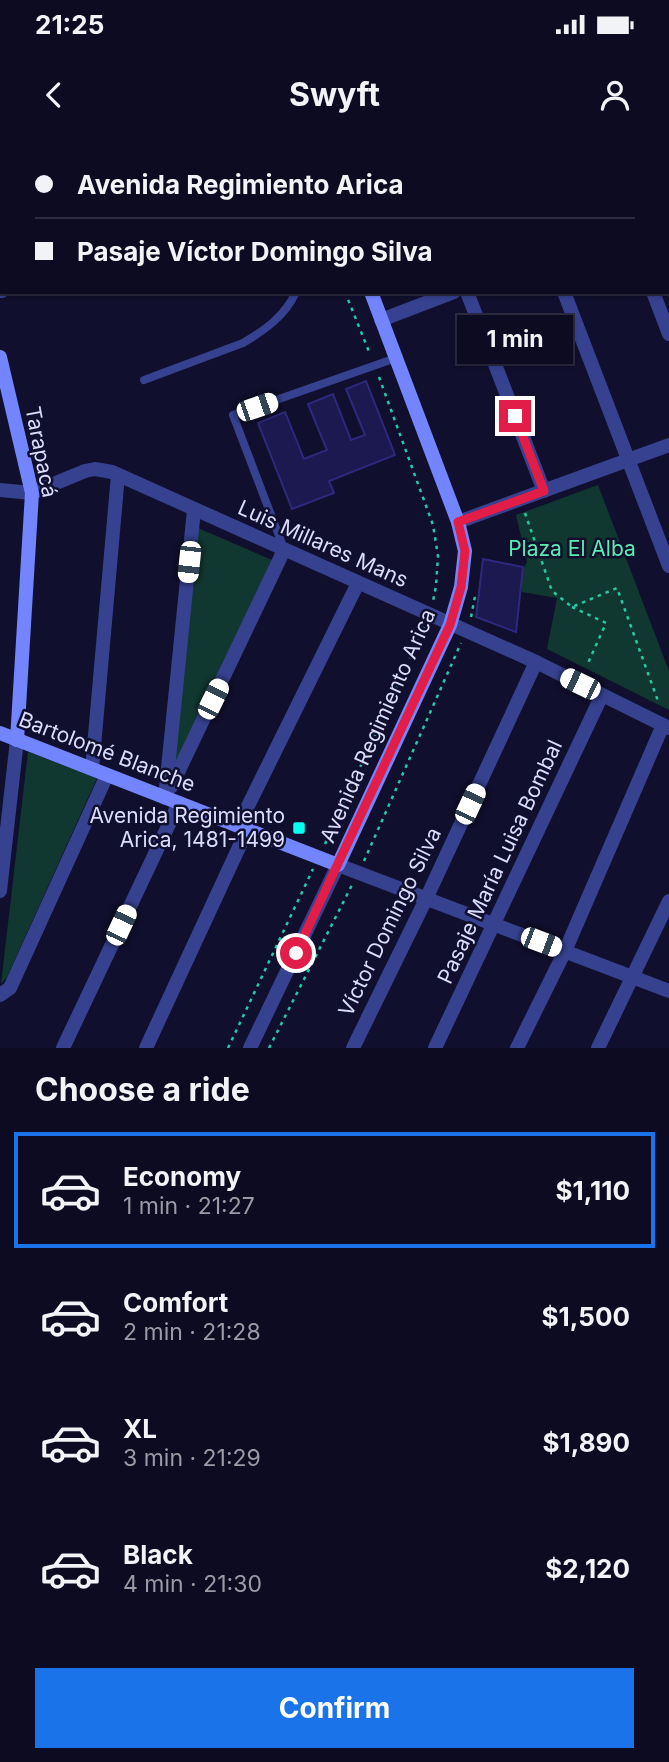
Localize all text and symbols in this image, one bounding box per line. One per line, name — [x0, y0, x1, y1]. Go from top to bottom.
text: 21:25 — [35, 9, 104, 40]
text: Swyft — [289, 75, 380, 114]
icon: back — [35, 76, 73, 114]
icon: person — [596, 76, 634, 114]
text: Avenida Regimiento Arica — [77, 169, 404, 200]
text: Pasaje Víctor Domingo Silva — [77, 236, 433, 267]
callout: 1 min — [457, 314, 573, 364]
text: 1 min — [487, 325, 543, 353]
car — [234, 390, 281, 424]
route end — [499, 400, 531, 432]
street label: Tarapacá — [20, 404, 63, 500]
street label: Luis Millares Mans — [234, 495, 412, 592]
park label: Plaza El Alba — [508, 536, 636, 561]
car — [177, 540, 202, 584]
street label: Avenida Regimiento Arica — [315, 605, 440, 847]
car — [557, 665, 604, 703]
car — [195, 676, 232, 722]
street label: Bartolomé Blanche — [15, 706, 199, 797]
street label: Pasaje María Luisa Bombal — [432, 736, 567, 988]
car — [452, 781, 489, 827]
place label: Avenida Regimiento Arica, 1481-1499 — [89, 803, 285, 852]
marker: Avenida Regimiento Arica, 1481-1499 — [291, 820, 307, 836]
street label: Víctor Domingo Silva — [333, 823, 446, 1020]
car — [103, 902, 140, 948]
car — [518, 925, 565, 959]
route start — [280, 937, 312, 969]
text: Choose a ride — [35, 1070, 250, 1109]
icon: car — [39, 1159, 102, 1222]
text: Economy — [123, 1161, 241, 1192]
text: $1,110 — [555, 1175, 630, 1206]
text: 1 min · 21:27 — [123, 1192, 255, 1220]
icon: car — [39, 1285, 102, 1348]
text: Comfort — [123, 1287, 228, 1318]
text: $1,500 — [542, 1301, 630, 1332]
text: 2 min · 21:28 — [123, 1318, 261, 1346]
icon: car — [39, 1411, 102, 1474]
text: XL — [123, 1413, 157, 1444]
text: $1,890 — [542, 1427, 630, 1458]
text: 3 min · 21:29 — [123, 1444, 261, 1472]
icon: car — [39, 1537, 102, 1600]
text: Black — [123, 1539, 193, 1570]
text: $2,120 — [545, 1553, 630, 1584]
text: 4 min · 21:30 — [123, 1570, 262, 1598]
button: Confirm — [35, 1668, 634, 1748]

